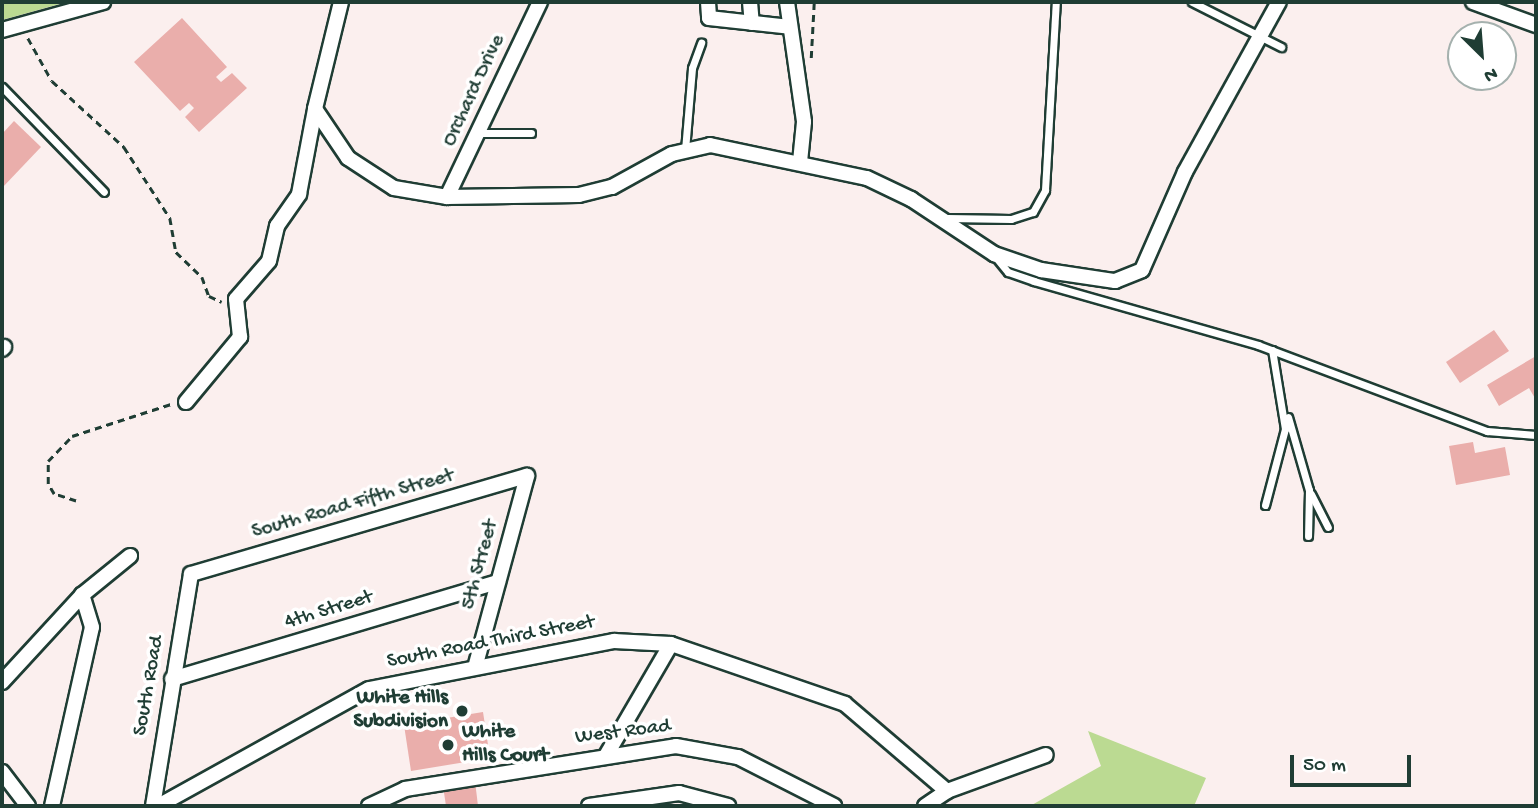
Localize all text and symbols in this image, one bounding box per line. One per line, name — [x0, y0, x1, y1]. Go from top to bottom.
north arrow — [1447, 21, 1517, 91]
street label: Orchard Drive — [438, 31, 512, 151]
text: N — [1480, 61, 1501, 87]
street label: South Road Fifth Street — [249, 464, 457, 546]
street label: 5th Street — [457, 517, 505, 613]
street label: 4th Street — [282, 586, 376, 636]
street label: South Road Third Street — [385, 611, 597, 675]
street label: South Road — [129, 634, 171, 738]
place label: White Hills Subdivision — [353, 686, 448, 736]
marker: White Hills Subdivision — [454, 703, 470, 719]
street label: West Road — [574, 715, 672, 751]
place label: White Hills Court — [462, 720, 549, 770]
marker: White Hills Court — [440, 737, 456, 753]
scale bar — [1293, 742, 1414, 786]
text: 50 m — [1303, 754, 1346, 779]

